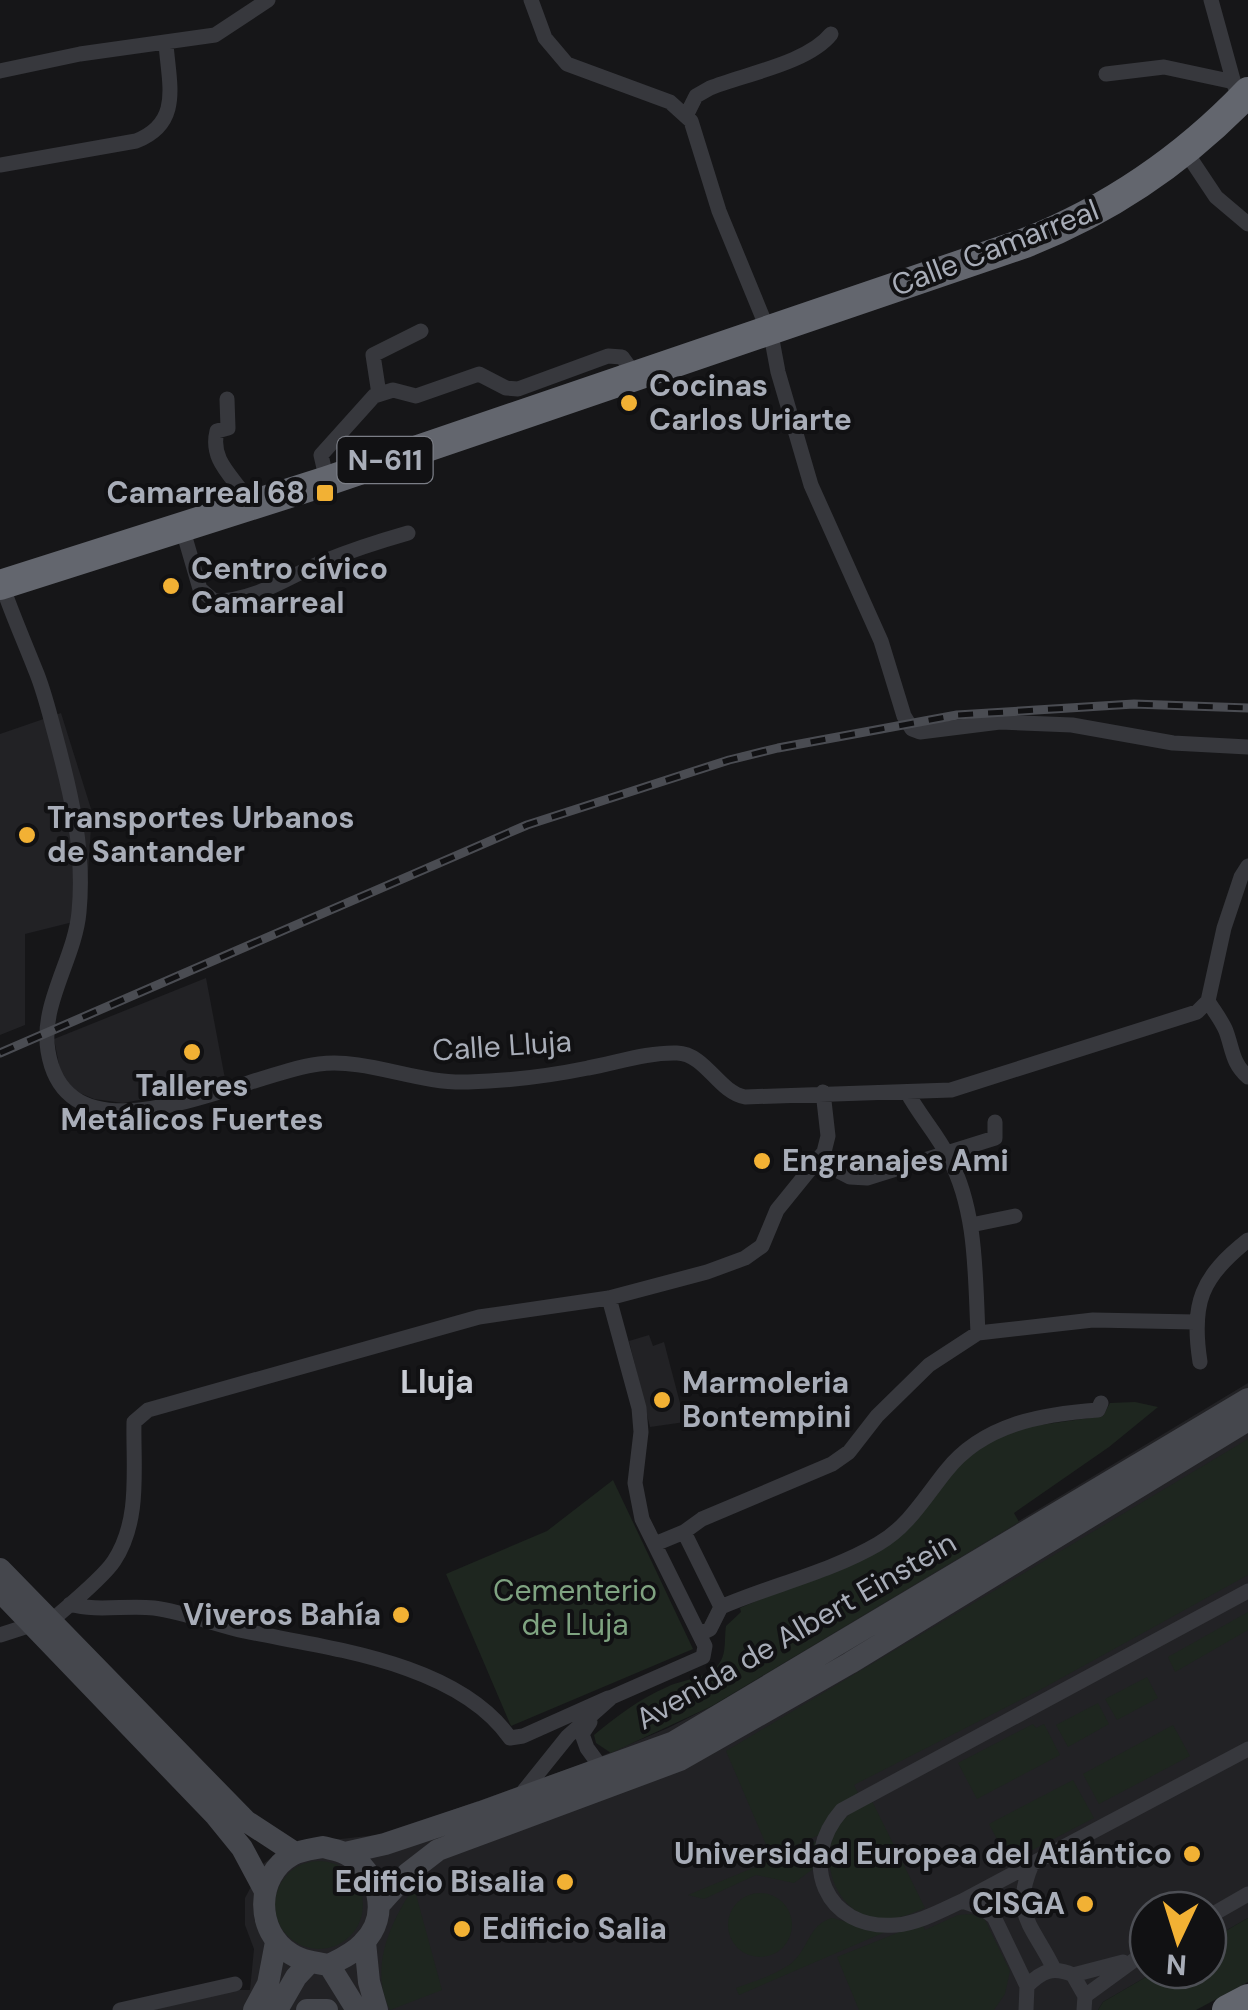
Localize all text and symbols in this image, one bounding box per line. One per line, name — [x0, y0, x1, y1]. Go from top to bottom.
street label: Calle Camarreal — [886, 190, 1104, 305]
place label: Cocinas Carlos Uriarte — [649, 366, 852, 439]
marker: Cocinas Carlos Uriarte — [618, 392, 640, 414]
road number: N-611 — [338, 437, 432, 483]
place label: Camarreal 68 — [106, 473, 305, 512]
marker: Camarreal 68 — [314, 482, 336, 504]
place label: Centro cívico Camarreal — [191, 549, 388, 622]
marker: Centro cívico Camarreal — [160, 575, 182, 597]
place label: Transportes Urbanos de Santander — [47, 798, 355, 871]
marker: Transportes Urbanos de Santander — [16, 824, 38, 846]
street label: Calle Lluja — [431, 1021, 573, 1070]
marker: Talleres Metálicos Fuertes — [181, 1041, 203, 1063]
place label: Talleres Metálicos Fuertes — [61, 1066, 323, 1139]
place label: Engranajes Ami — [782, 1141, 1009, 1180]
marker: Engranajes Ami — [751, 1150, 773, 1172]
district label: Lluja — [400, 1361, 474, 1403]
place label: Marmoleria Bontempini — [682, 1363, 851, 1436]
marker: Marmoleria Bontempini — [651, 1389, 673, 1411]
street label: Avenida de Albert Einstein — [629, 1523, 963, 1738]
park label: Cementerio de Lluja — [493, 1571, 657, 1644]
place label: Viveros Bahía — [183, 1595, 381, 1634]
marker: Viveros Bahía — [390, 1604, 412, 1626]
place label: Universidad Europea del Atlántico — [674, 1834, 1172, 1873]
marker: Universidad Europea del Atlántico — [1181, 1843, 1203, 1865]
place label: Edificio Bisalia — [335, 1862, 545, 1901]
marker: Edificio Bisalia — [554, 1871, 576, 1893]
place label: CISGA — [972, 1884, 1065, 1923]
north arrow — [1128, 1890, 1228, 1990]
marker: CISGA — [1074, 1893, 1096, 1915]
place label: Edificio Salia — [482, 1909, 667, 1948]
marker: Edificio Salia — [451, 1918, 473, 1940]
text: N — [1165, 1945, 1188, 1984]

